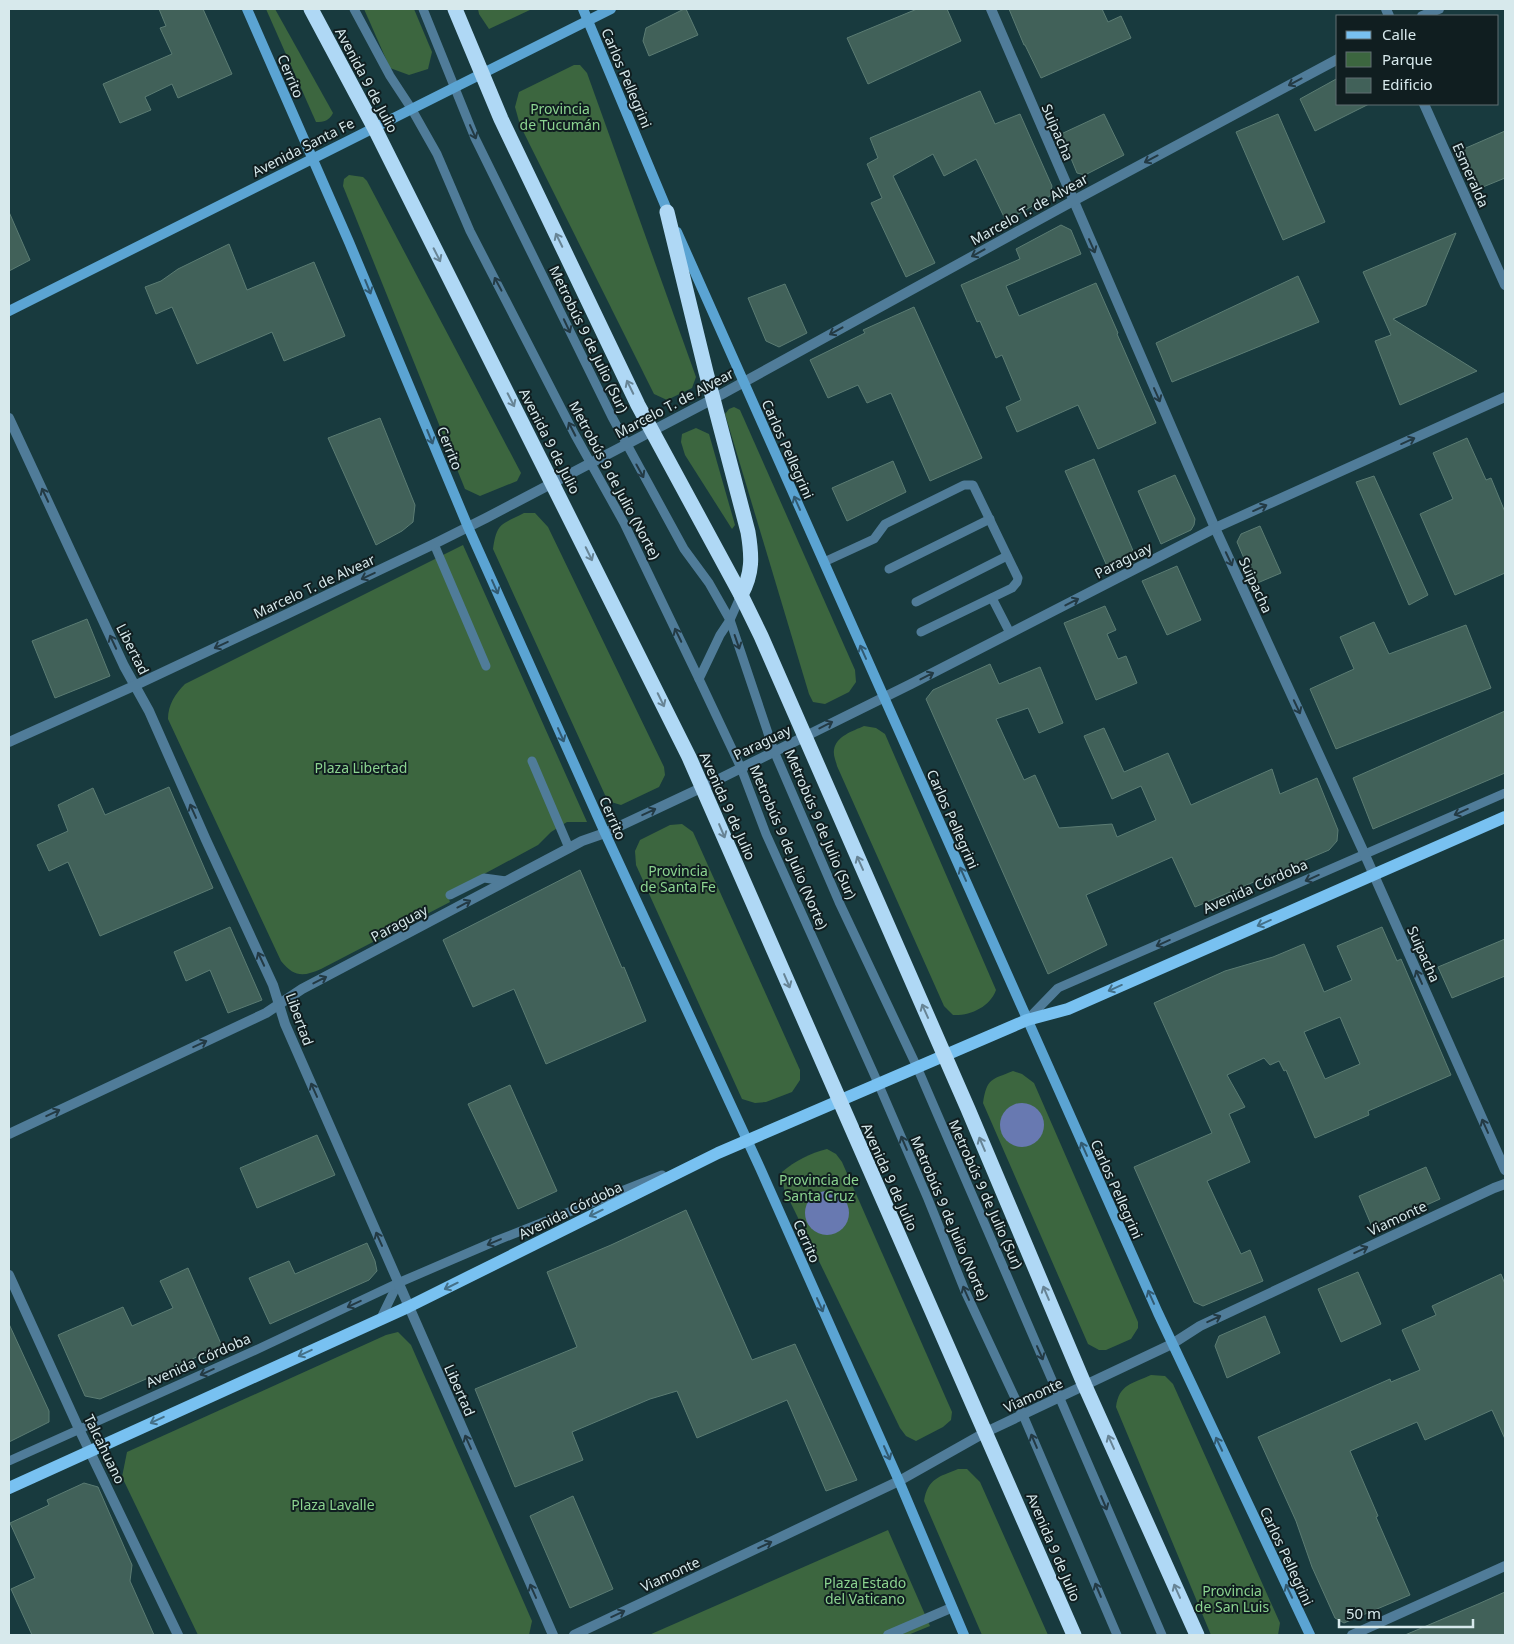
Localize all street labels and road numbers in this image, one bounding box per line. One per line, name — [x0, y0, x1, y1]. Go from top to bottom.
street label: Avenida 9 de Julio — [331, 24, 403, 136]
street label: Carlos Pellegrini — [597, 25, 657, 131]
street label: Cerrito — [273, 51, 309, 101]
street label: Suipacha — [1038, 101, 1078, 163]
street label: Avenida Santa Fe — [249, 113, 357, 181]
street label: Esmeralda — [1448, 140, 1494, 210]
street label: Marcelo T. de Alvear — [967, 169, 1092, 249]
street label: Metrobús 9 de Julio (Sur) — [545, 262, 633, 416]
street label: Marcelo T. de Alvear — [611, 364, 737, 442]
street label: Avenida 9 de Julio — [515, 385, 585, 497]
street label: Carlos Pellegrini — [758, 396, 818, 502]
street label: Metrobús 9 de Julio (Norte) — [565, 397, 665, 563]
street label: Cerrito — [433, 423, 467, 473]
street label: Paraguay — [1091, 537, 1156, 583]
street label: Marcelo T. de Alvear — [250, 549, 378, 623]
street label: Suipacha — [1235, 554, 1277, 616]
street label: Libertad — [112, 620, 154, 678]
street label: Paraguay — [730, 720, 795, 764]
street label: Metrobús 9 de Julio (Sur) — [781, 746, 861, 902]
street label: Avenida 9 de Julio — [696, 749, 760, 863]
street label: Metrobús 9 de Julio (Norte) — [746, 762, 832, 932]
street label: Carlos Pellegrini — [923, 766, 983, 872]
street label: Cerrito — [595, 793, 631, 843]
street label: Avenida Córdoba — [1200, 854, 1310, 918]
street label: Paraguay — [367, 900, 432, 946]
street label: Suipacha — [1403, 923, 1445, 985]
street label: Libertad — [282, 990, 318, 1048]
street label: Metrobús 9 de Julio (Sur) — [945, 1116, 1027, 1272]
street label: Avenida 9 de Julio — [858, 1120, 922, 1234]
street label: Metrobús 9 de Julio (Norte) — [907, 1133, 993, 1303]
street label: Carlos Pellegrini — [1087, 1136, 1147, 1242]
street label: Avenida Córdoba — [515, 1177, 625, 1243]
street label: Viamonte — [1364, 1196, 1430, 1240]
street label: Cerrito — [789, 1216, 825, 1266]
street label: Avenida Córdoba — [143, 1328, 253, 1392]
street label: Libertad — [440, 1361, 480, 1419]
street label: Viamonte — [1000, 1373, 1066, 1417]
street label: Talcahuano — [80, 1411, 130, 1487]
street label: Avenida 9 de Julio — [1023, 1490, 1085, 1604]
street label: Carlos Pellegrini — [1256, 1504, 1318, 1608]
street label: Viamonte — [637, 1552, 703, 1596]

